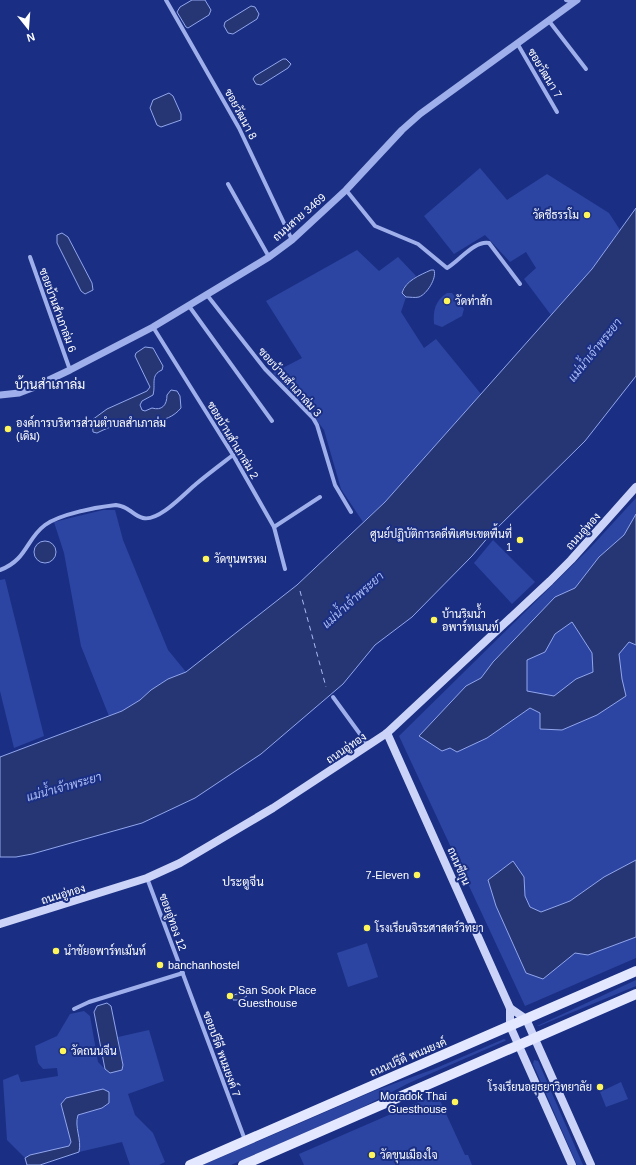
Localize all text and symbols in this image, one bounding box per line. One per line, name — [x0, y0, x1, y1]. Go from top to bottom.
north arrow — [8, 8, 48, 48]
text: N — [25, 31, 36, 44]
street label: ซอยวัฒนา 7 — [525, 45, 565, 100]
street label: ซอยวัฒนา 8 — [223, 86, 260, 141]
street label: ถนนสาย 3469 — [270, 191, 328, 243]
place label: วัดชีธรรโม — [533, 207, 579, 221]
marker: วัดชีธรรโม — [582, 210, 592, 220]
street label: ซอยบ้านสำเภาล่ม 6 — [37, 266, 80, 354]
place label: วัดท่าสัก — [455, 294, 492, 307]
marker: วัดท่าสัก — [442, 296, 452, 306]
water label: แม่น้ำเจ้าพระยา — [562, 313, 625, 385]
street label: ซอยบ้านสำเภาล่ม 3 — [256, 344, 325, 419]
district label: บ้านสำเภาล่ม — [15, 375, 85, 392]
street label: ซอยบ้านสำเภาล่ม 2 — [205, 398, 262, 481]
place label: องค์การบริหารส่วนตำบลสำเภาล่ม (เดิม) — [16, 415, 166, 442]
marker: องค์การบริหารส่วนตำบลสำเภาล่ม (เดิม) — [3, 424, 13, 434]
street label: ถนนอู่ทอง — [563, 509, 604, 553]
place label: ศูนย์ปฏิบัติการคดีพิเศษเขตพื้นที่ 1 — [370, 523, 512, 553]
marker: ศูนย์ปฏิบัติการคดีพิเศษเขตพื้นที่ 1 — [515, 535, 525, 545]
place label: วัดขุนพรหม — [214, 552, 267, 568]
marker: วัดขุนพรหม — [201, 554, 211, 564]
water label: แม่น้ำเจ้าพระยา — [317, 566, 387, 631]
place label: บ้านริมน้ำ อพาร์ทเมนท์ — [442, 603, 499, 633]
marker: บ้านริมน้ำ อพาร์ทเมนท์ — [429, 615, 439, 625]
street label: ถนนอู่ทอง — [323, 729, 369, 767]
water label: แม่น้ำเจ้าพระยา — [24, 766, 103, 804]
street label: ถนนชีกุน — [443, 844, 475, 888]
place label: 7-Eleven — [366, 869, 409, 881]
marker: 7-Eleven — [412, 870, 422, 880]
district label: ประตูจีน — [222, 874, 264, 890]
street label: ถนนอู่ทอง — [39, 881, 87, 908]
street label: ซอยอู่ทอง 12 — [155, 891, 190, 953]
place label: โรงเรียนจิระศาสตร์วิทยา — [374, 920, 484, 934]
marker: โรงเรียนจิระศาสตร์วิทยา — [362, 923, 372, 933]
place label: นำชัยอพาร์ทเม้นท์ — [64, 943, 146, 957]
marker: นำชัยอพาร์ทเม้นท์ — [51, 946, 61, 956]
place label: banchanhostel — [168, 959, 240, 971]
marker: banchanhostel — [155, 960, 165, 970]
place label: San Sook Place Guesthouse — [238, 984, 316, 1009]
marker: San Sook Place Guesthouse — [225, 991, 235, 1001]
street label: ซอยปรีดี พนมยงค์ 7 — [201, 1009, 245, 1099]
street label: ถนนปรีดี พนมยงค์ — [367, 1034, 448, 1079]
place label: วัดถนนจีน — [71, 1043, 117, 1057]
marker: วัดถนนจีน — [58, 1046, 68, 1056]
place label: โรงเรียนอยุธยาวิทยาลัย — [487, 1079, 592, 1096]
marker: โรงเรียนอยุธยาวิทยาลัย — [595, 1082, 605, 1092]
place label: Moradok Thai Guesthouse — [380, 1090, 447, 1115]
marker: Moradok Thai Guesthouse — [450, 1097, 460, 1107]
place label: วัดขุนเมืองใจ — [380, 1147, 438, 1164]
marker: วัดขุนเมืองใจ — [367, 1150, 377, 1160]

